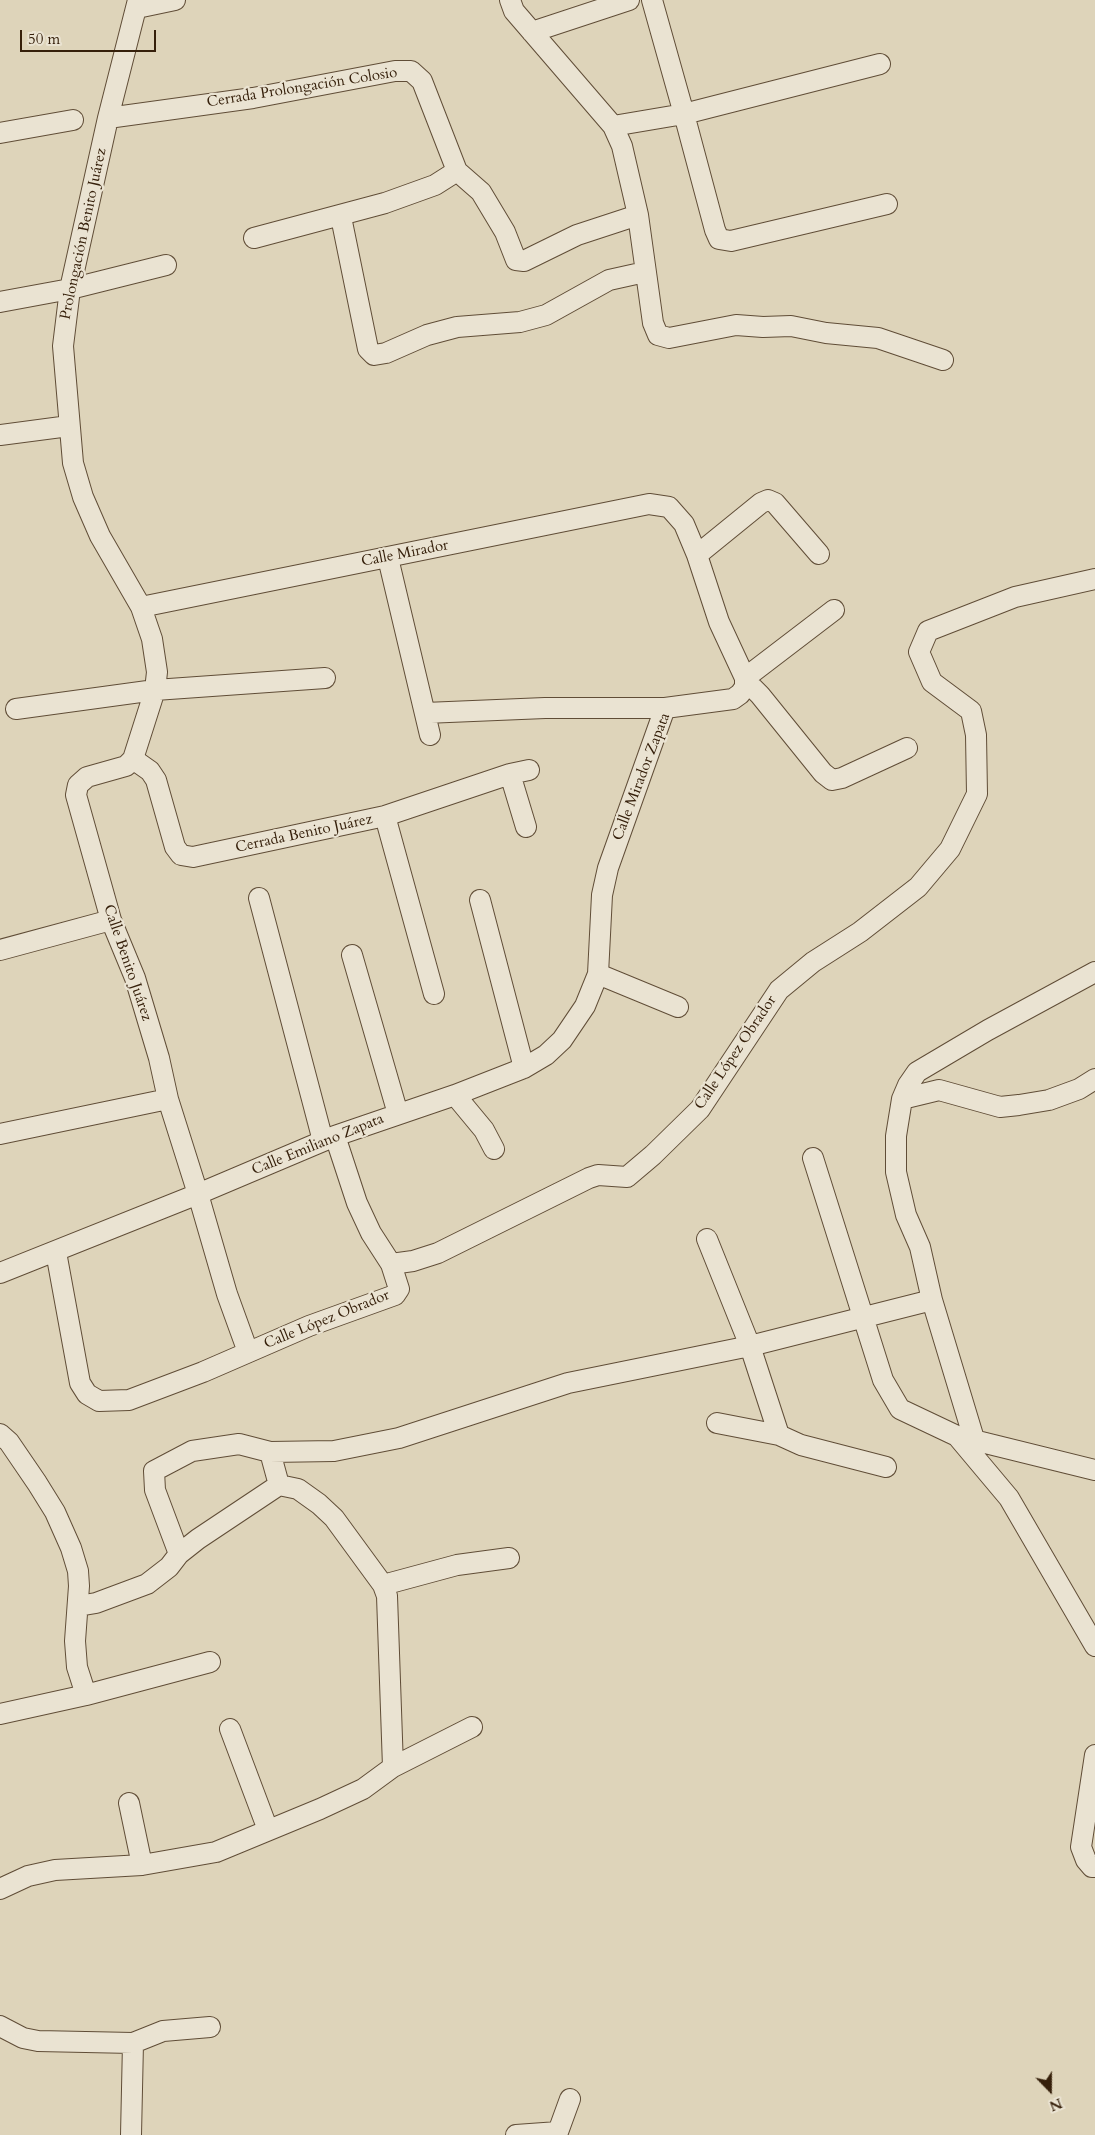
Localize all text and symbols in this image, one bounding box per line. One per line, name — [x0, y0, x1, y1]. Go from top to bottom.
scale bar — [22, 20, 159, 52]
text: 50 m — [28, 29, 60, 49]
street label: Cerrada Prolongación Colosio — [206, 64, 398, 112]
street label: Prolongación Benito Juárez — [57, 147, 111, 321]
street label: Calle Mirador — [360, 537, 450, 571]
street label: Calle Mirador Zapata — [609, 711, 675, 843]
street label: Cerrada Benito Juárez — [234, 811, 374, 857]
street label: Calle Benito Juárez — [99, 902, 155, 1024]
street label: Calle López Obrador — [691, 993, 781, 1113]
street label: Calle Emiliano Zapata — [249, 1110, 387, 1180]
street label: Calle López Obrador — [262, 1287, 392, 1353]
north arrow — [1025, 2065, 1075, 2115]
text: N — [1047, 2093, 1065, 2115]

